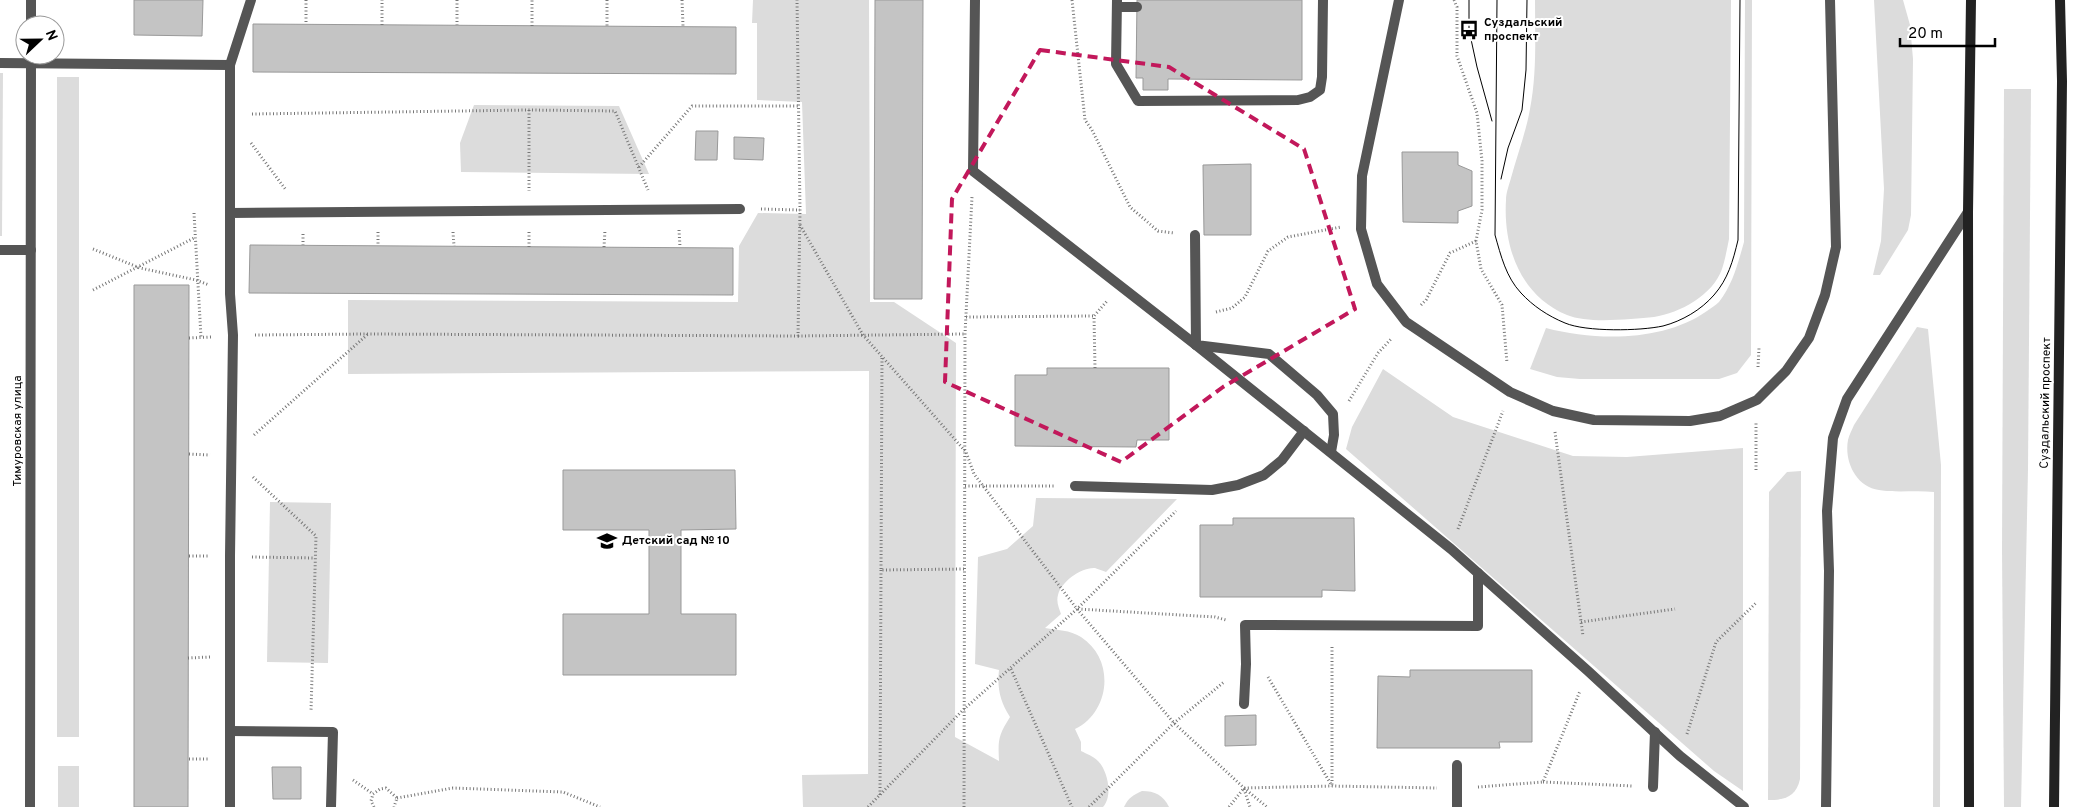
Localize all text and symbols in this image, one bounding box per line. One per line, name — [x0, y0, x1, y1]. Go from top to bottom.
north arrow — [15, 15, 65, 65]
place label: Суздальский проспект — [1484, 15, 1563, 45]
scale bar — [1900, 15, 1995, 47]
bus stop icon: Суздальский проспект — [1458, 19, 1480, 41]
text: 20 m — [1908, 25, 1943, 44]
text: N — [41, 28, 60, 44]
street label: Суздальский проспект — [2037, 337, 2055, 469]
street label: Тимуровская улица — [10, 375, 26, 487]
school or university icon: Детский сад № 10 — [596, 530, 618, 552]
place label: Детский сад № 10 — [622, 533, 730, 549]

